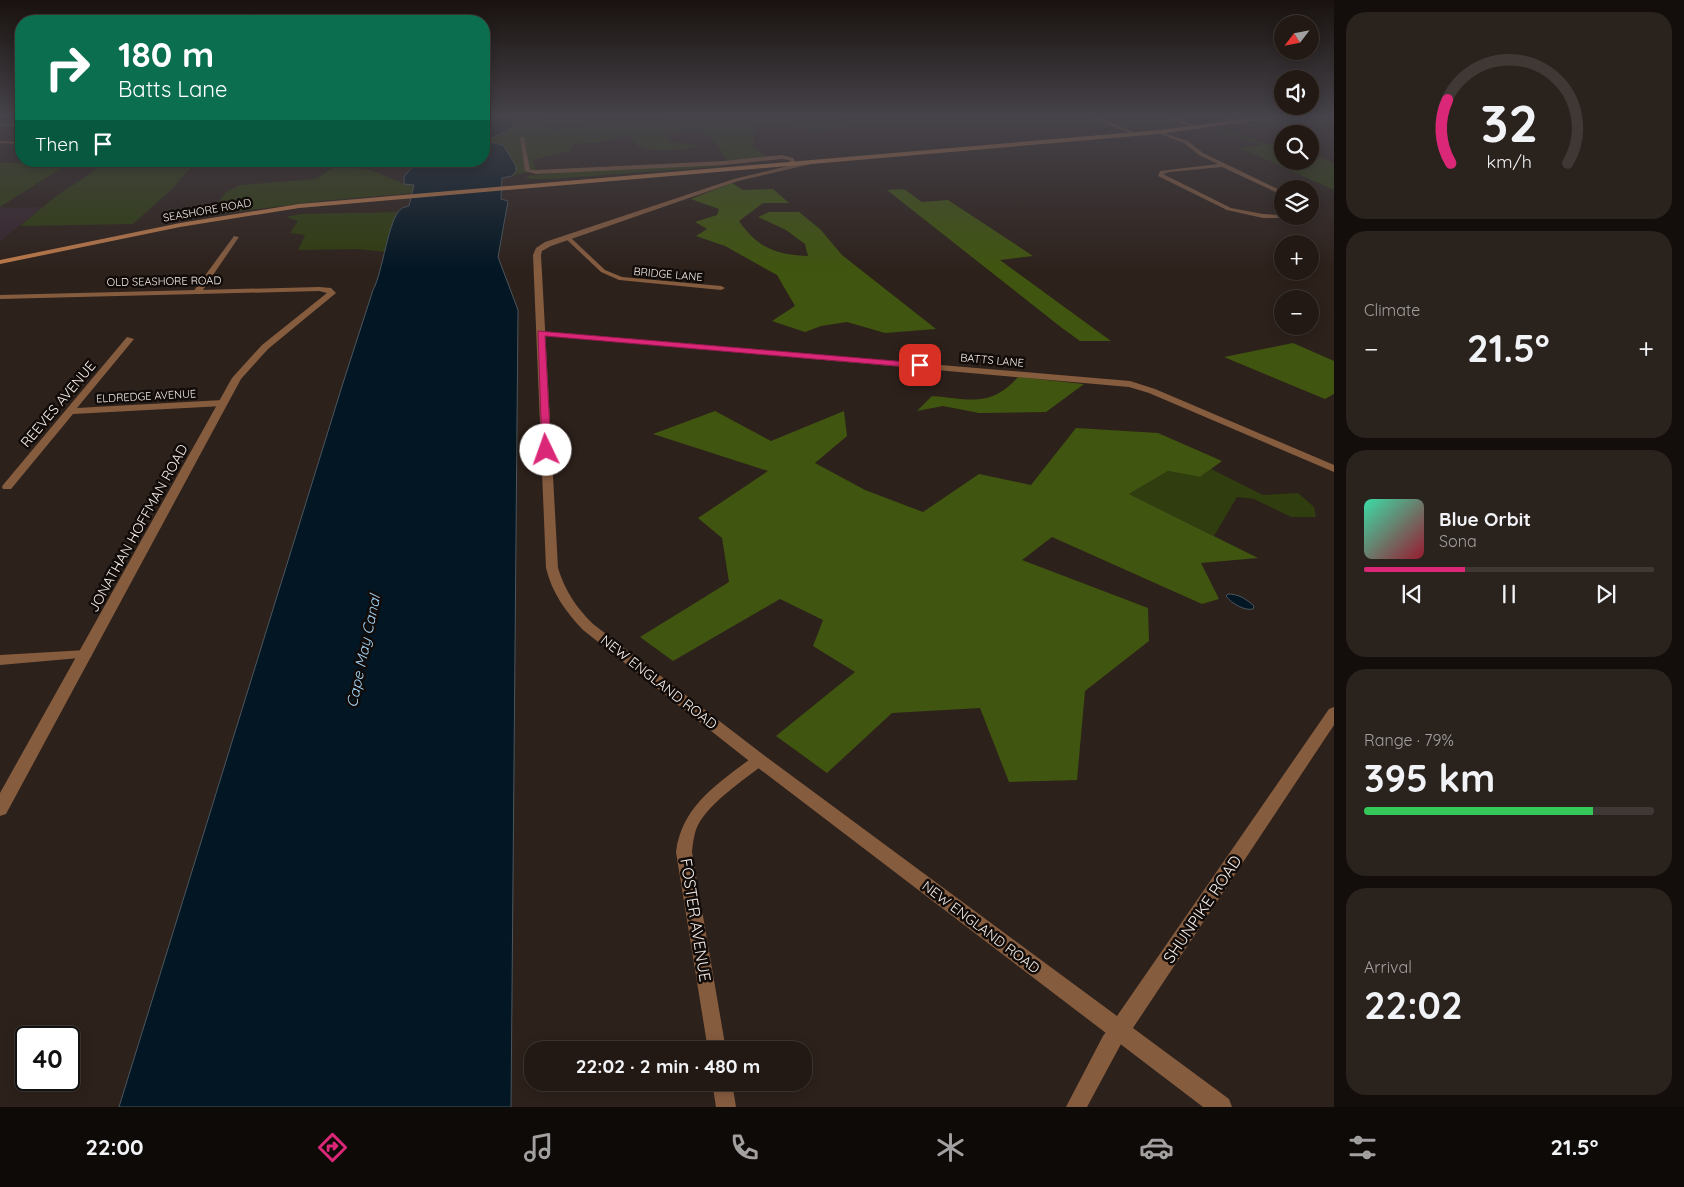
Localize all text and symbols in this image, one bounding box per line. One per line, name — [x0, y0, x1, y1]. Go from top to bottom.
north arrow — [1274, 15, 1319, 60]
map controls — [1274, 15, 1319, 335]
text: 180 m — [118, 32, 214, 76]
icon: right — [35, 35, 100, 100]
button: sound — [1274, 70, 1319, 115]
text: Batts Lane — [118, 75, 228, 103]
text: 32 — [1480, 90, 1538, 155]
button: search — [1274, 125, 1319, 170]
icon: arrive — [89, 130, 117, 158]
text: Then — [35, 132, 79, 156]
text: km/h — [1486, 150, 1532, 172]
button: layers — [1274, 180, 1319, 225]
street label: SEASHORE ROAD — [162, 195, 252, 225]
button: + — [1274, 235, 1319, 280]
street label: BRIDGE LANE — [633, 264, 703, 284]
street label: OLD SEASHORE ROAD — [107, 273, 221, 289]
button: − — [1274, 290, 1319, 335]
text: Climate — [1364, 300, 1420, 320]
text: 21.5° — [1467, 324, 1550, 372]
text: − — [1364, 331, 1379, 366]
text: + — [1638, 331, 1654, 366]
pin — [899, 344, 941, 386]
street label: BATTS LANE — [960, 350, 1024, 370]
icon: arrive — [906, 351, 934, 379]
street label: REEVES AVENUE — [17, 357, 99, 451]
street label: ELDREDGE AVENUE — [96, 386, 196, 406]
position arrow — [519, 423, 571, 475]
street label: JONATHAN HOFFMAN ROAD — [84, 441, 192, 615]
text: Blue Orbit — [1439, 507, 1531, 531]
text: Sona — [1439, 531, 1477, 551]
icon: previous — [1398, 580, 1426, 608]
icon: pause — [1495, 580, 1523, 608]
icon: next — [1592, 580, 1620, 608]
water label: Cape May Canal — [342, 591, 385, 709]
street label: NEW ENGLAND ROAD — [597, 631, 721, 733]
text: Range · 79% — [1364, 730, 1454, 750]
text: 395 km — [1364, 754, 1495, 802]
street label: SHUNPIKE ROAD — [1158, 851, 1246, 967]
street label: FOSTER AVENUE — [676, 857, 716, 983]
street label: NEW ENGLAND ROAD — [918, 877, 1044, 977]
text: Arrival — [1364, 957, 1412, 977]
text: 22:02 — [1364, 981, 1463, 1029]
speed limit sign: 40 — [15, 1026, 80, 1091]
text: 22:02 · 2 min · 480 m — [576, 1054, 760, 1078]
icon: directions — [315, 1130, 350, 1165]
icon: music — [521, 1130, 556, 1165]
icon: phone — [727, 1130, 762, 1165]
icon: climate — [933, 1130, 968, 1165]
icon: car — [1139, 1130, 1174, 1165]
icon: filters — [1345, 1130, 1380, 1165]
text: 22:00 — [86, 1133, 144, 1161]
text: 21.5° — [1551, 1133, 1598, 1161]

